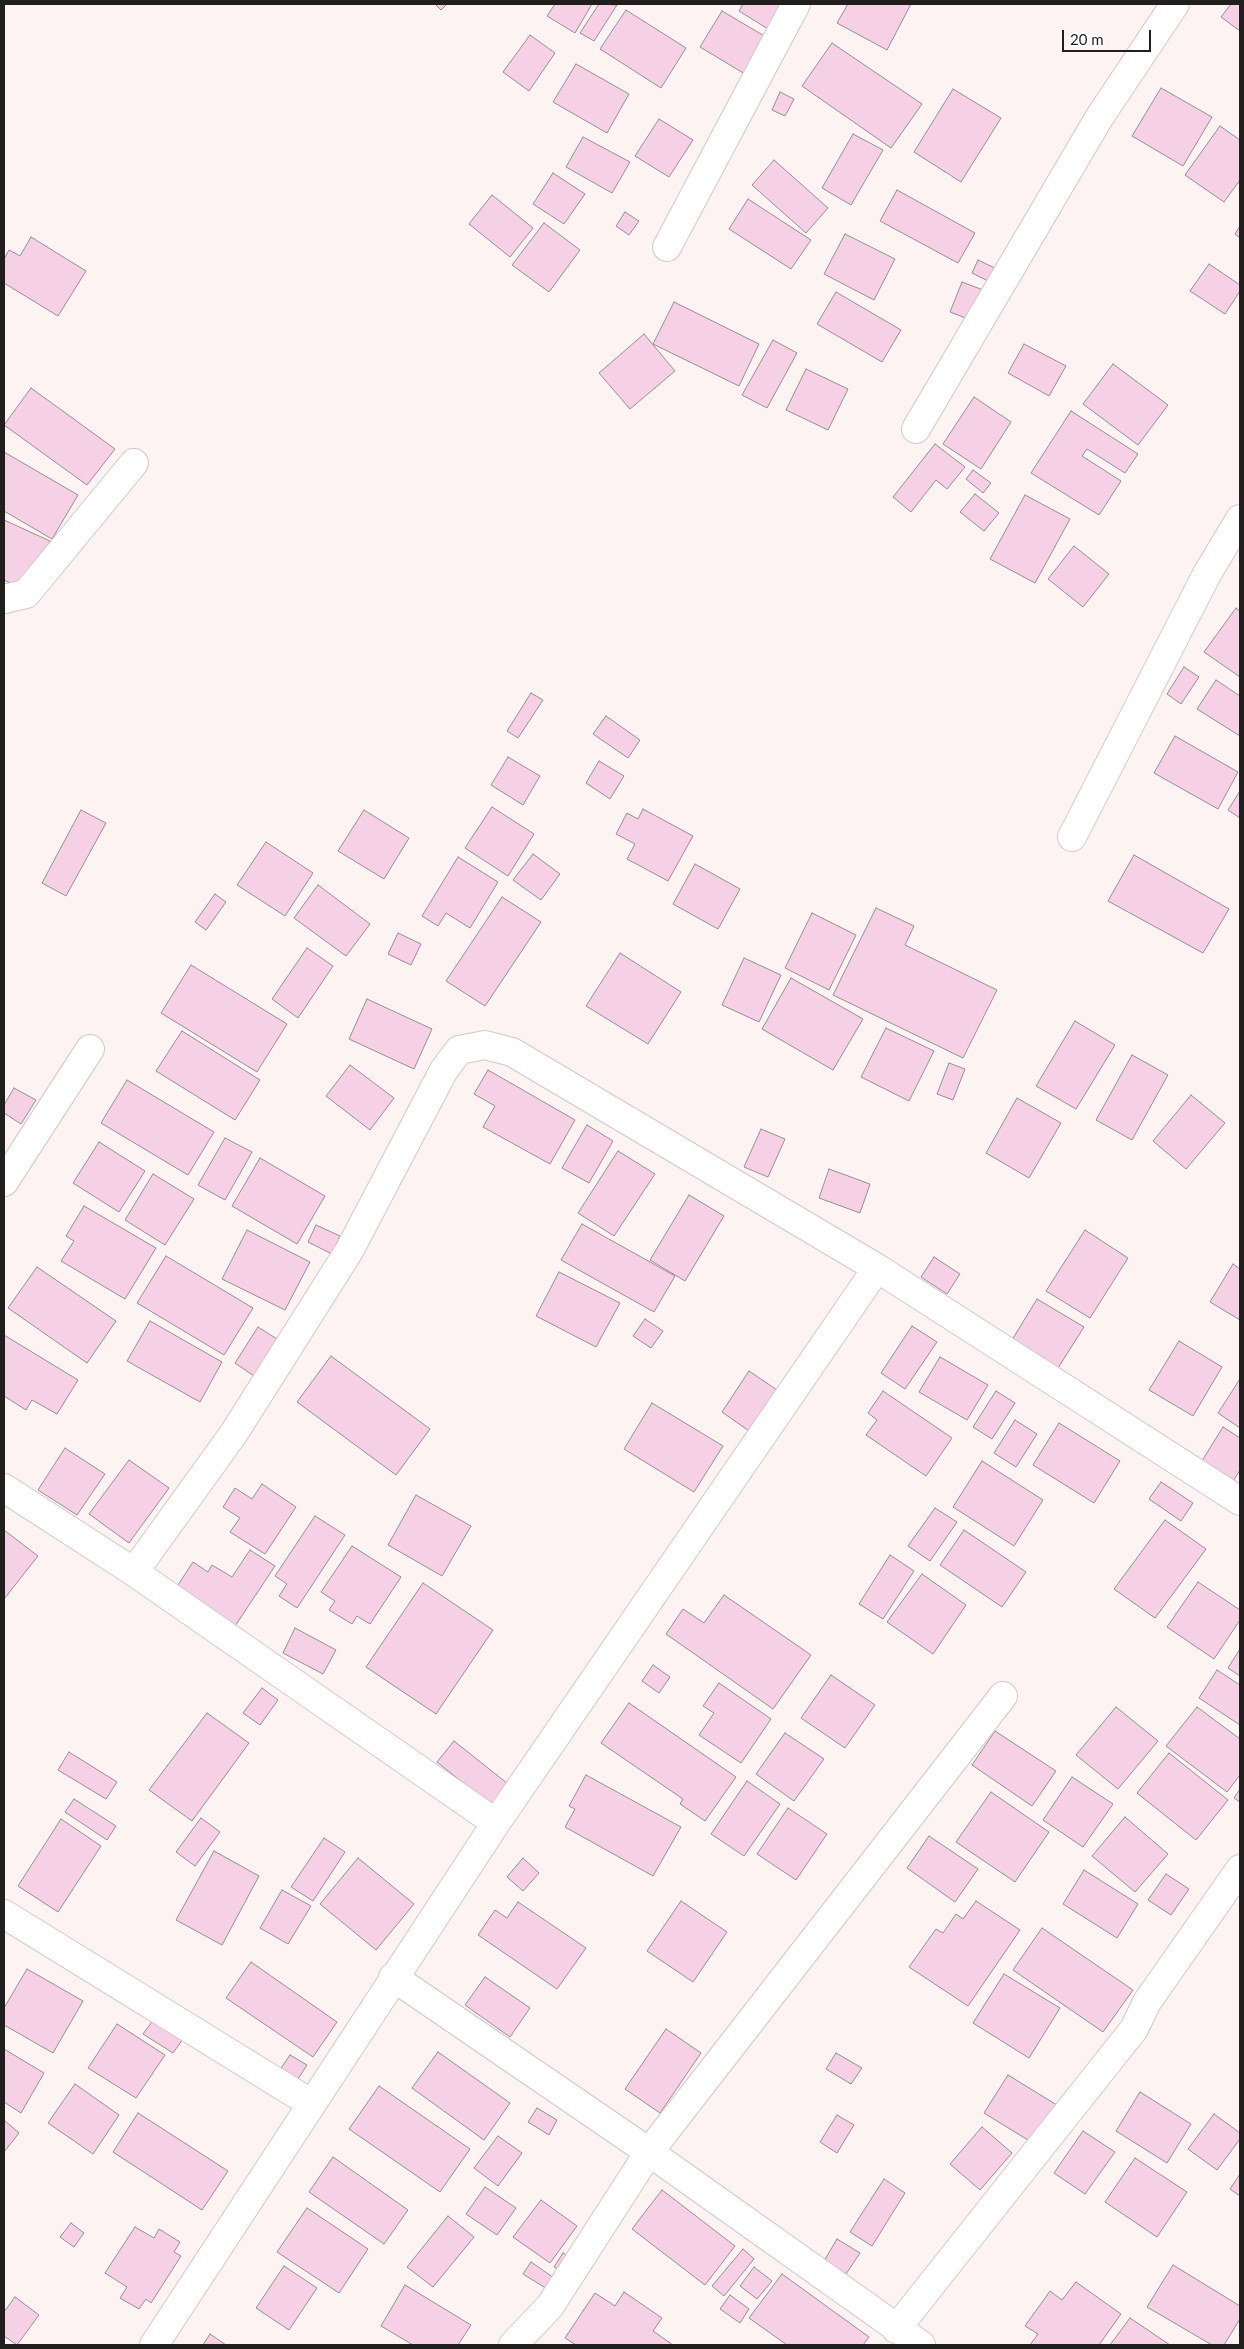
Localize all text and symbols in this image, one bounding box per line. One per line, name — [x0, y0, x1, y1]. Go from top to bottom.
scale bar — [1064, 20, 1153, 52]
text: 20 m — [1070, 30, 1104, 48]

